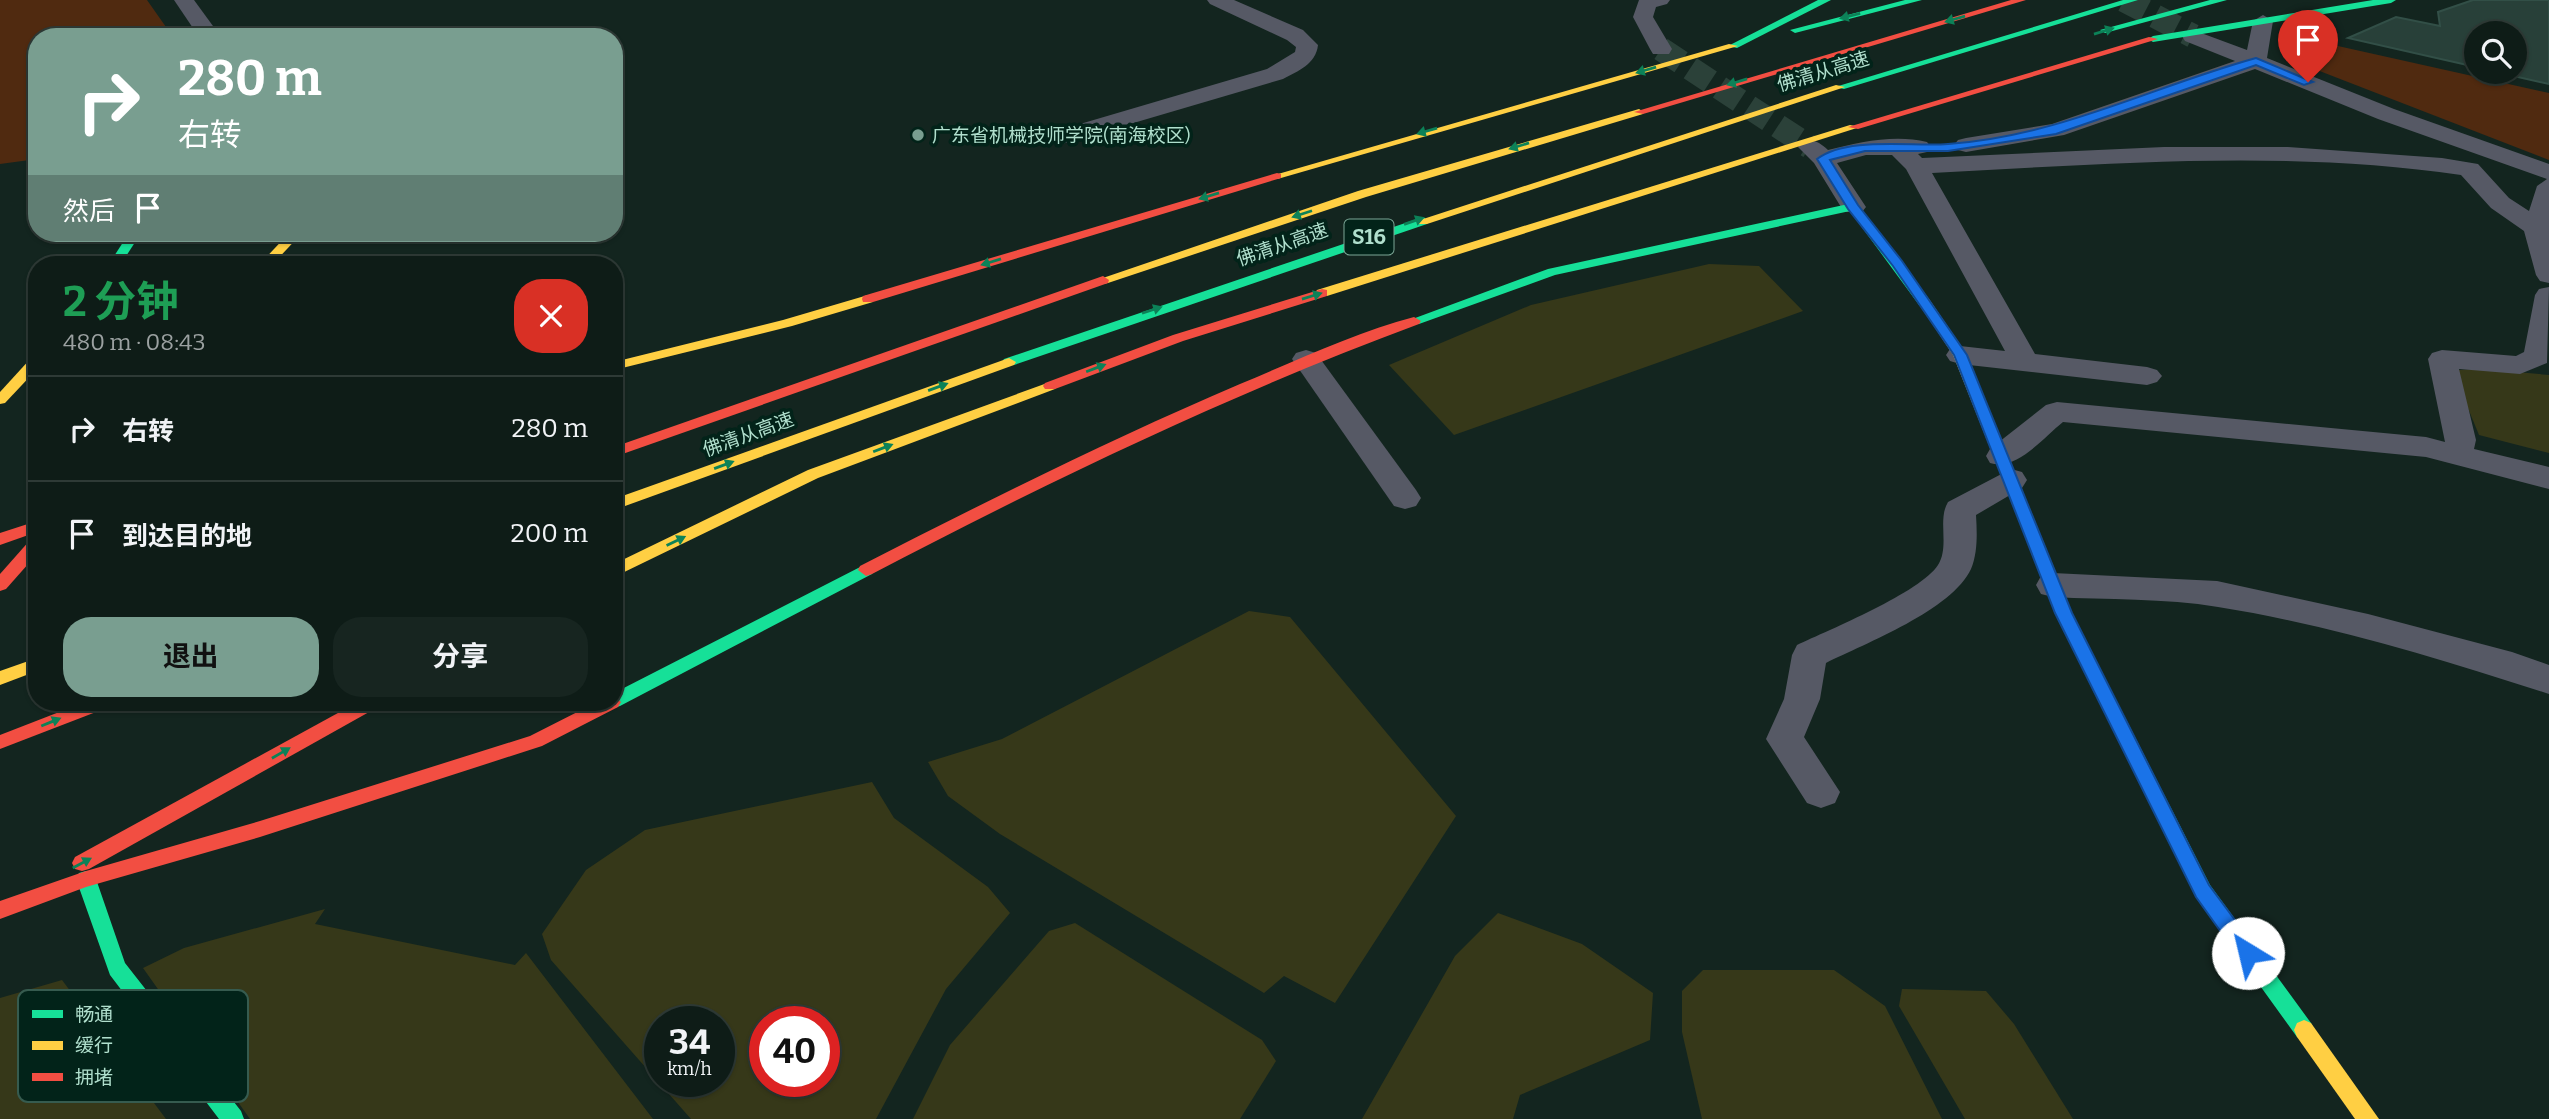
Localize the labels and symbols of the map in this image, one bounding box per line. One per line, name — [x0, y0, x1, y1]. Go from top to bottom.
pin — [2278, 10, 2338, 82]
one-way arrow — [1839, 11, 1861, 22]
one-way arrow — [1945, 14, 1966, 24]
one-way arrow — [2094, 25, 2115, 35]
street label: 佛清从高速 — [1774, 47, 1872, 96]
one-way arrow — [1635, 65, 1656, 75]
one-way arrow — [1726, 78, 1747, 88]
place label: 广东省机械技师学院(南海校区) — [932, 124, 1191, 147]
one-way arrow — [1416, 126, 1438, 137]
marker: 广东省机械技师学院(南海校区) — [910, 127, 926, 143]
one-way arrow — [1508, 142, 1529, 152]
one-way arrow — [1198, 192, 1219, 202]
one-way arrow — [1291, 209, 1312, 220]
one-way arrow — [1404, 215, 1425, 226]
street label: 佛清从高速 — [1233, 218, 1331, 271]
road number: S16 — [1344, 219, 1394, 254]
one-way arrow — [980, 257, 1001, 267]
one-way arrow — [1301, 290, 1322, 300]
one-way arrow — [1142, 305, 1163, 315]
one-way arrow — [1086, 363, 1107, 374]
one-way arrow — [928, 381, 949, 392]
street label: 佛清从高速 — [700, 407, 797, 462]
one-way arrow — [872, 442, 893, 453]
one-way arrow — [714, 459, 735, 470]
one-way arrow — [666, 535, 686, 547]
one-way arrow — [41, 716, 62, 727]
one-way arrow — [272, 747, 291, 760]
one-way arrow — [72, 858, 92, 869]
position arrow — [2211, 916, 2285, 990]
legend — [18, 990, 248, 1102]
text: 畅通 — [75, 1003, 113, 1026]
speed limit sign: 40 — [749, 1006, 840, 1097]
text: 缓行 — [75, 1034, 113, 1057]
text: 拥堵 — [75, 1066, 113, 1089]

